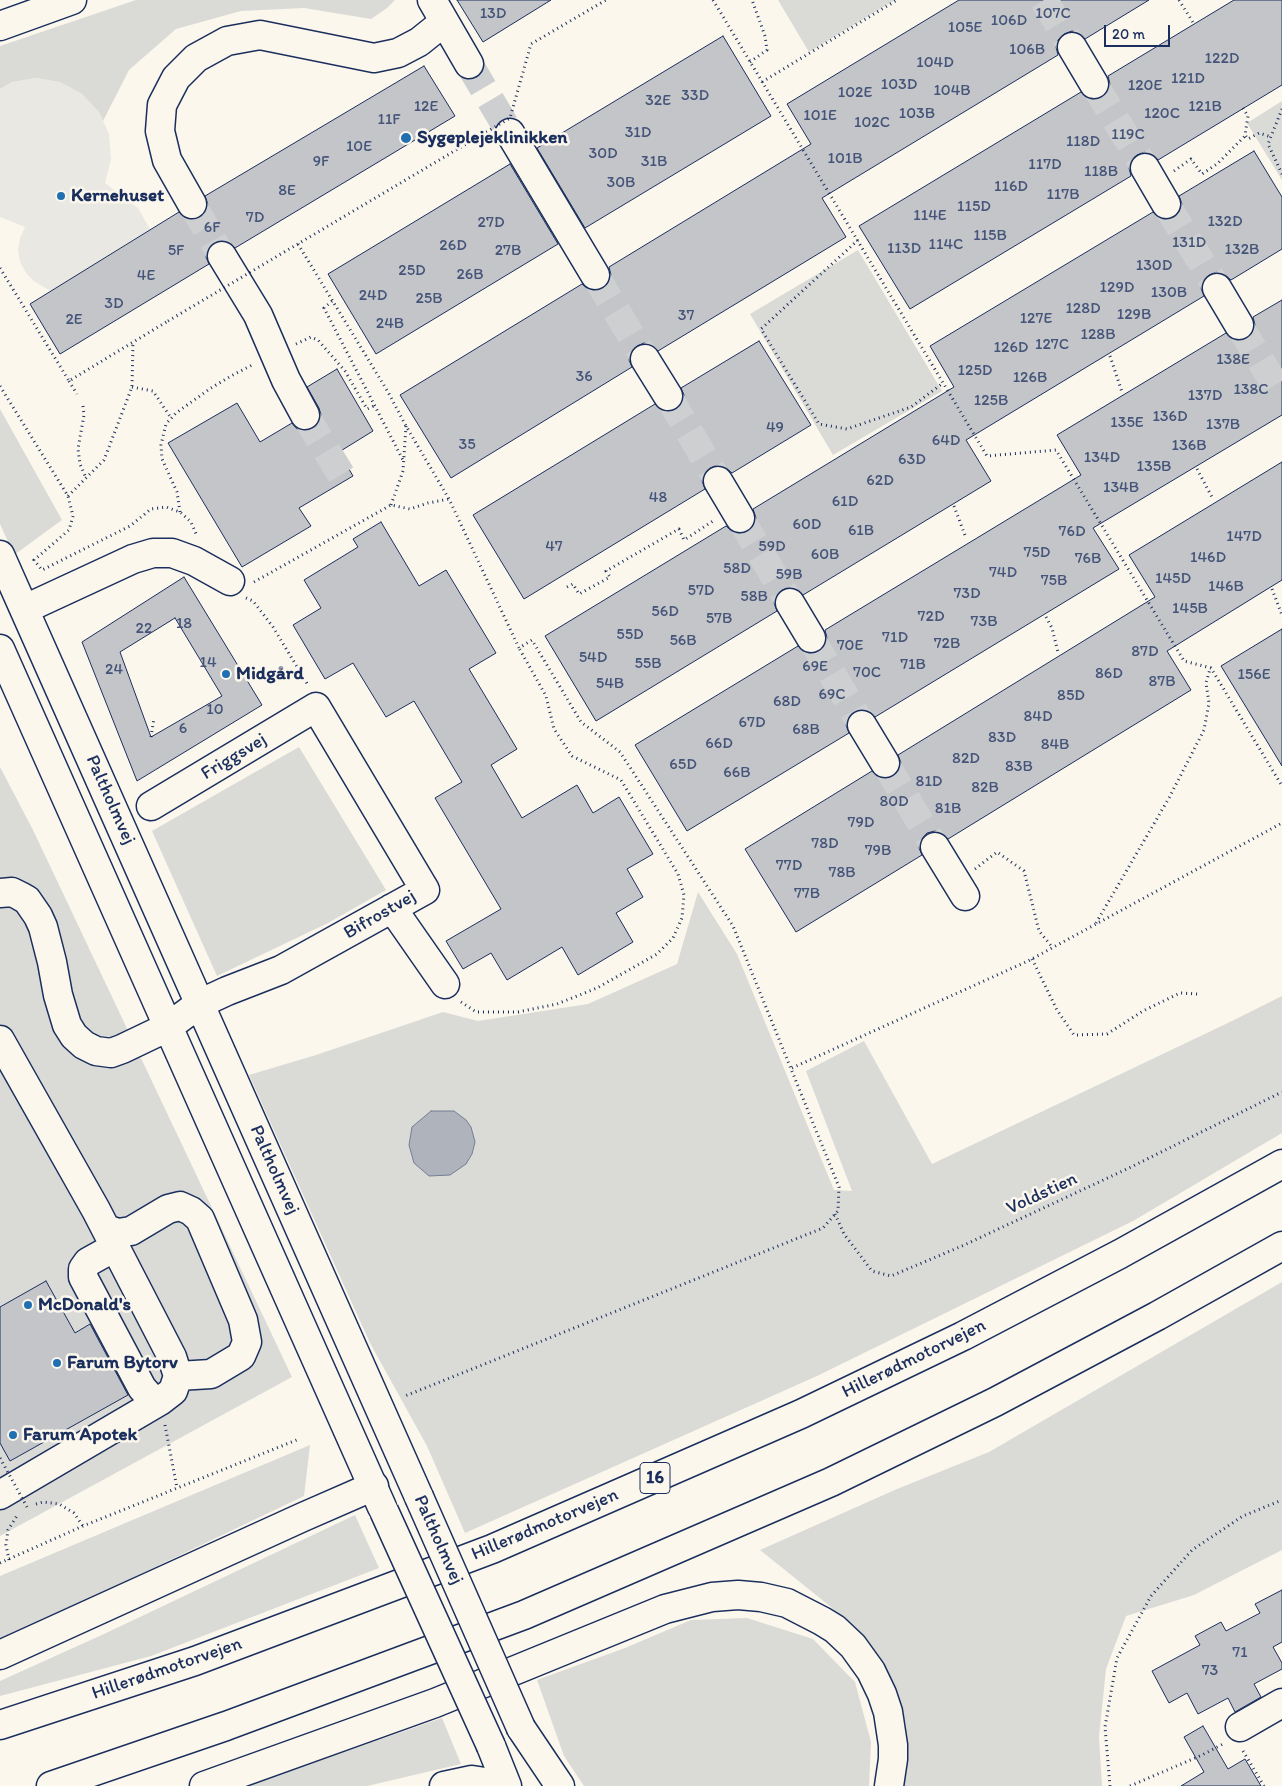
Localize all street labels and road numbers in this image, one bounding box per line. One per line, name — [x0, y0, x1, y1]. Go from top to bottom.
street label: Friggsvej — [197, 729, 271, 785]
street label: Paltholmvej — [80, 752, 140, 848]
street label: Bifrostvej — [340, 885, 420, 945]
street label: Paltholmvej — [244, 1122, 304, 1218]
street label: Voldstien — [1003, 1168, 1081, 1220]
street label: Hillerødmotorvejen — [838, 1314, 990, 1404]
road number: 16 — [640, 1462, 670, 1494]
street label: Hillerødmotorvejen — [468, 1484, 622, 1566]
street label: Paltholmvej — [408, 1492, 468, 1588]
street label: Hillerødmotorvejen — [89, 1633, 245, 1705]

